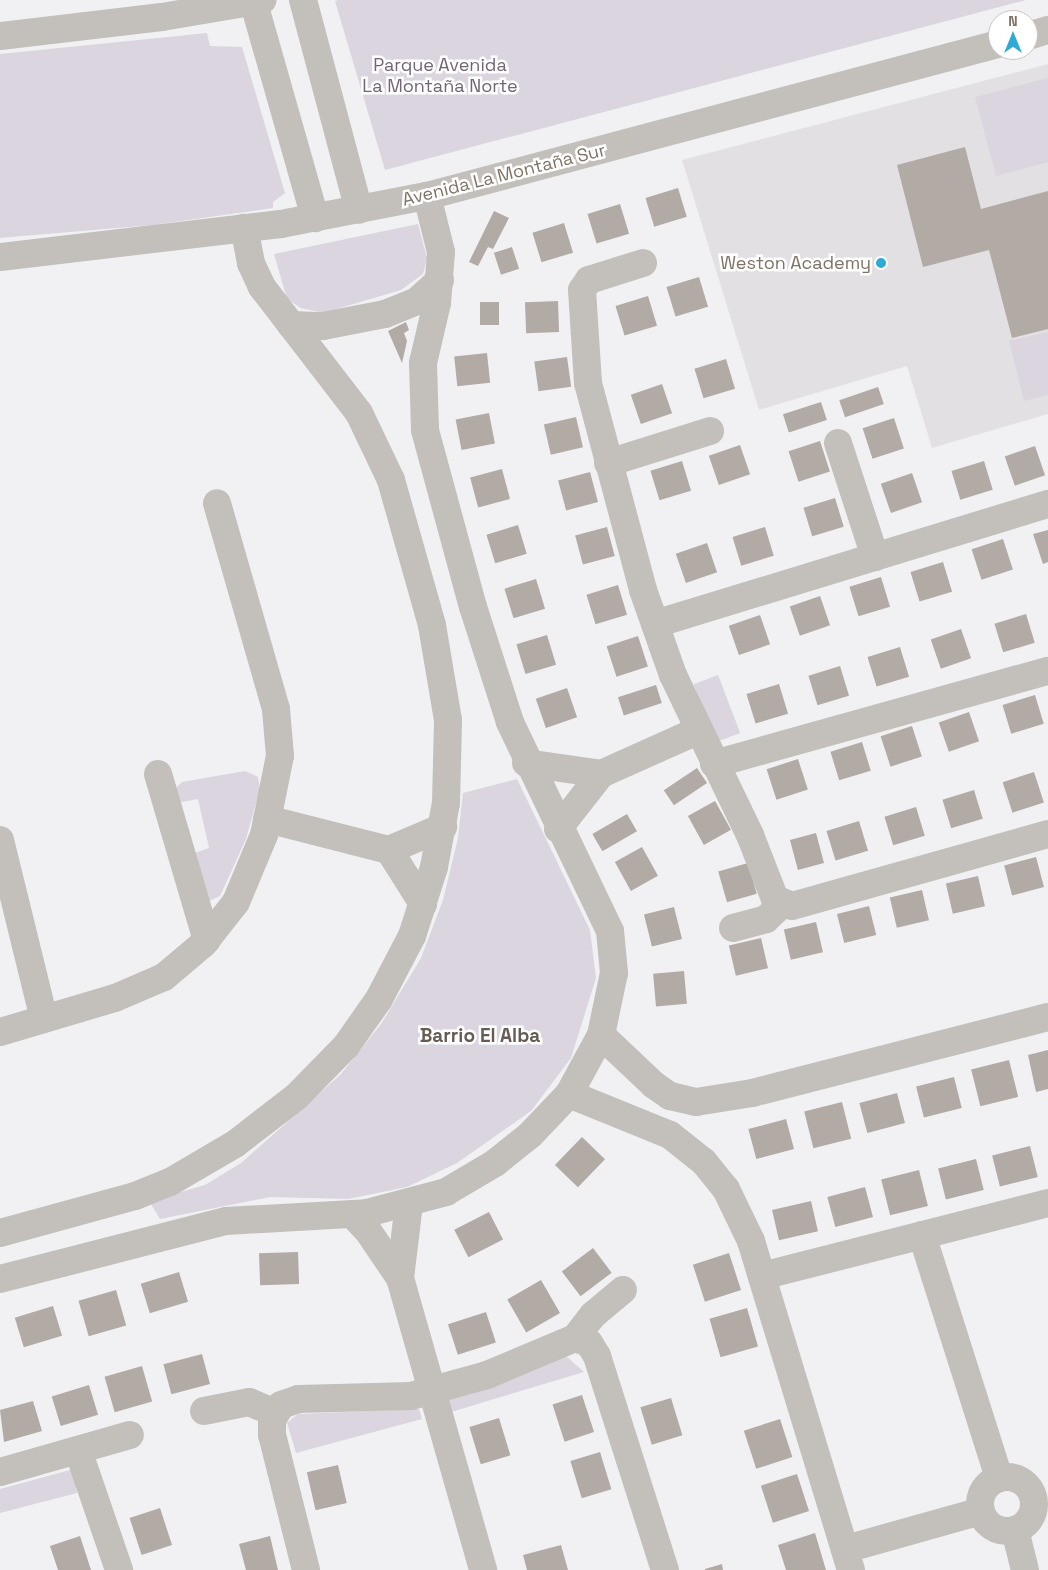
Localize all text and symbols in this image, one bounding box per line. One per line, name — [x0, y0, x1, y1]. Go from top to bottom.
north arrow — [988, 10, 1038, 60]
text: N — [1008, 12, 1018, 30]
park label: Parque Avenida La Montaña Norte — [362, 55, 518, 98]
street label: Avenida La Montaña Sur — [400, 139, 608, 211]
place label: Weston Academy — [720, 252, 871, 274]
marker: Weston Academy — [875, 257, 887, 269]
district label: Barrio El Alba — [420, 1025, 540, 1047]

